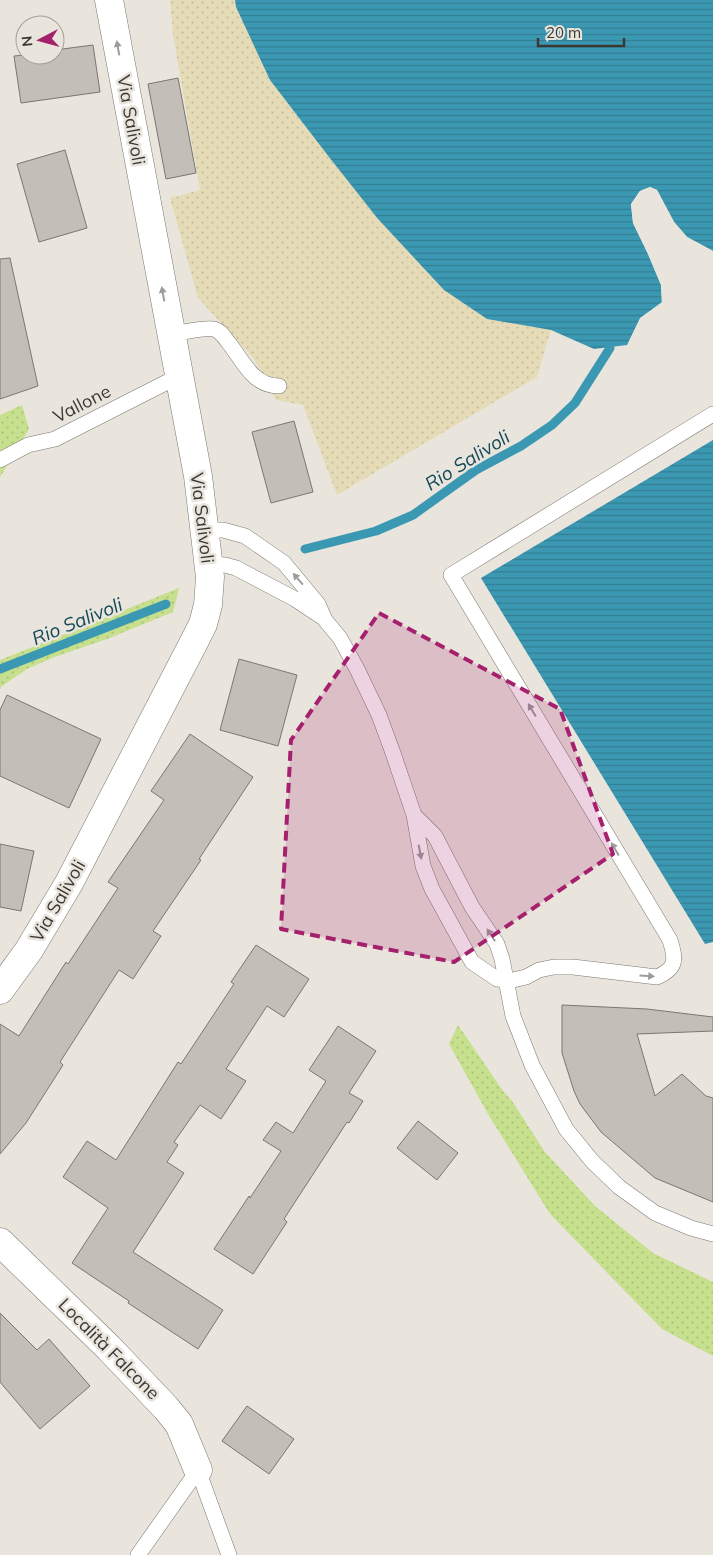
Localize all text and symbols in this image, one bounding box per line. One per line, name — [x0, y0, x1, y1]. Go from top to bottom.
north arrow — [15, 15, 65, 65]
scale bar — [538, 15, 624, 47]
text: 20 m — [546, 23, 581, 42]
text: N — [18, 35, 37, 48]
one-way arrow — [114, 40, 122, 55]
street label: Via Salivoli — [112, 73, 151, 167]
one-way arrow — [159, 285, 167, 301]
street label: Vallone — [49, 379, 114, 428]
water label: Rio Salivoli — [420, 424, 514, 496]
street label: Via Salivoli — [186, 471, 219, 565]
one-way arrow — [292, 574, 304, 586]
water label: Rio Salivoli — [28, 592, 126, 650]
one-way arrow — [527, 703, 536, 716]
one-way arrow — [611, 842, 620, 855]
one-way arrow — [417, 845, 425, 861]
street label: Via Salivoli — [25, 856, 90, 946]
one-way arrow — [486, 928, 495, 941]
one-way arrow — [639, 972, 655, 980]
street label: Località Falcone — [54, 1293, 165, 1404]

